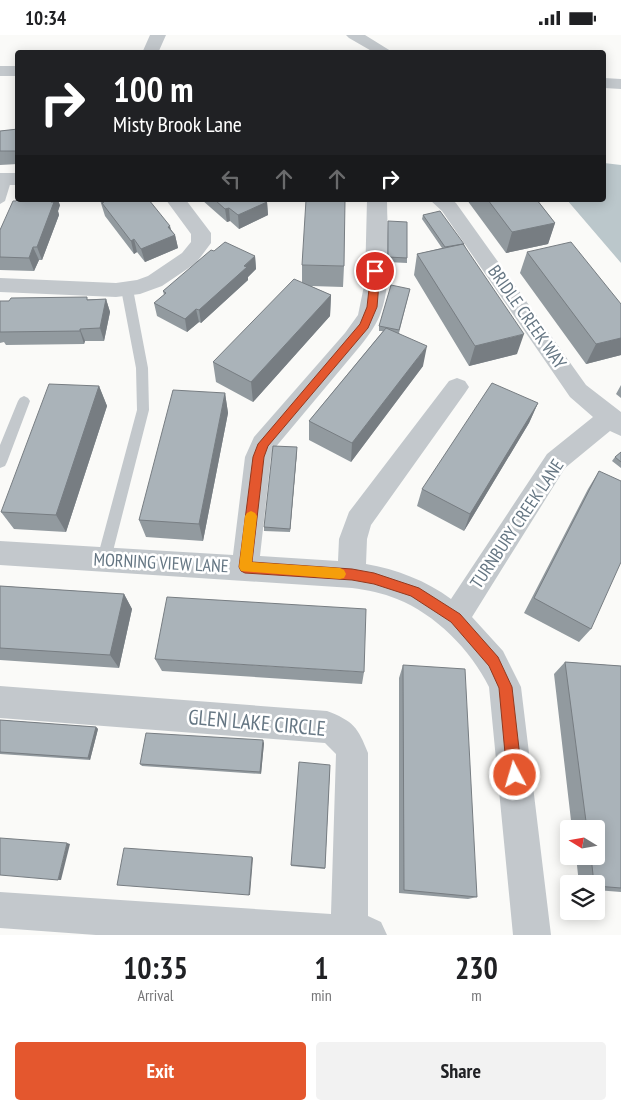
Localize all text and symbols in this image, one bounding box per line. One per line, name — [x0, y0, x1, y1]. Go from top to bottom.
text: 10:34 — [25, 6, 66, 30]
text: 100 m — [113, 66, 194, 112]
icon: right — [30, 70, 95, 135]
text: Misty Brook Lane — [113, 110, 242, 138]
icon: left — [217, 165, 245, 193]
icon: ahead — [270, 165, 298, 193]
icon: ahead — [323, 165, 351, 193]
icon: right — [376, 165, 404, 193]
pin — [354, 250, 396, 292]
icon: arrive — [361, 257, 389, 285]
street label: BRIDLE CREEK WAY — [483, 260, 572, 374]
street label: TURNBURY CREEK LANE — [465, 455, 568, 593]
street label: MORNING VIEW LANE — [93, 547, 229, 578]
street label: GLEN LAKE CIRCLE — [187, 703, 327, 742]
position arrow — [488, 748, 540, 800]
north arrow — [560, 820, 605, 865]
map controls — [560, 820, 605, 920]
button: layers — [560, 875, 605, 920]
text: 10:35 — [123, 948, 188, 987]
text: 1 — [314, 948, 329, 987]
text: 230 — [455, 948, 498, 987]
text: Arrival — [137, 985, 174, 1005]
text: min — [311, 985, 332, 1005]
text: m — [471, 985, 482, 1005]
button: Exit — [15, 1042, 306, 1100]
button: Share — [316, 1042, 606, 1100]

